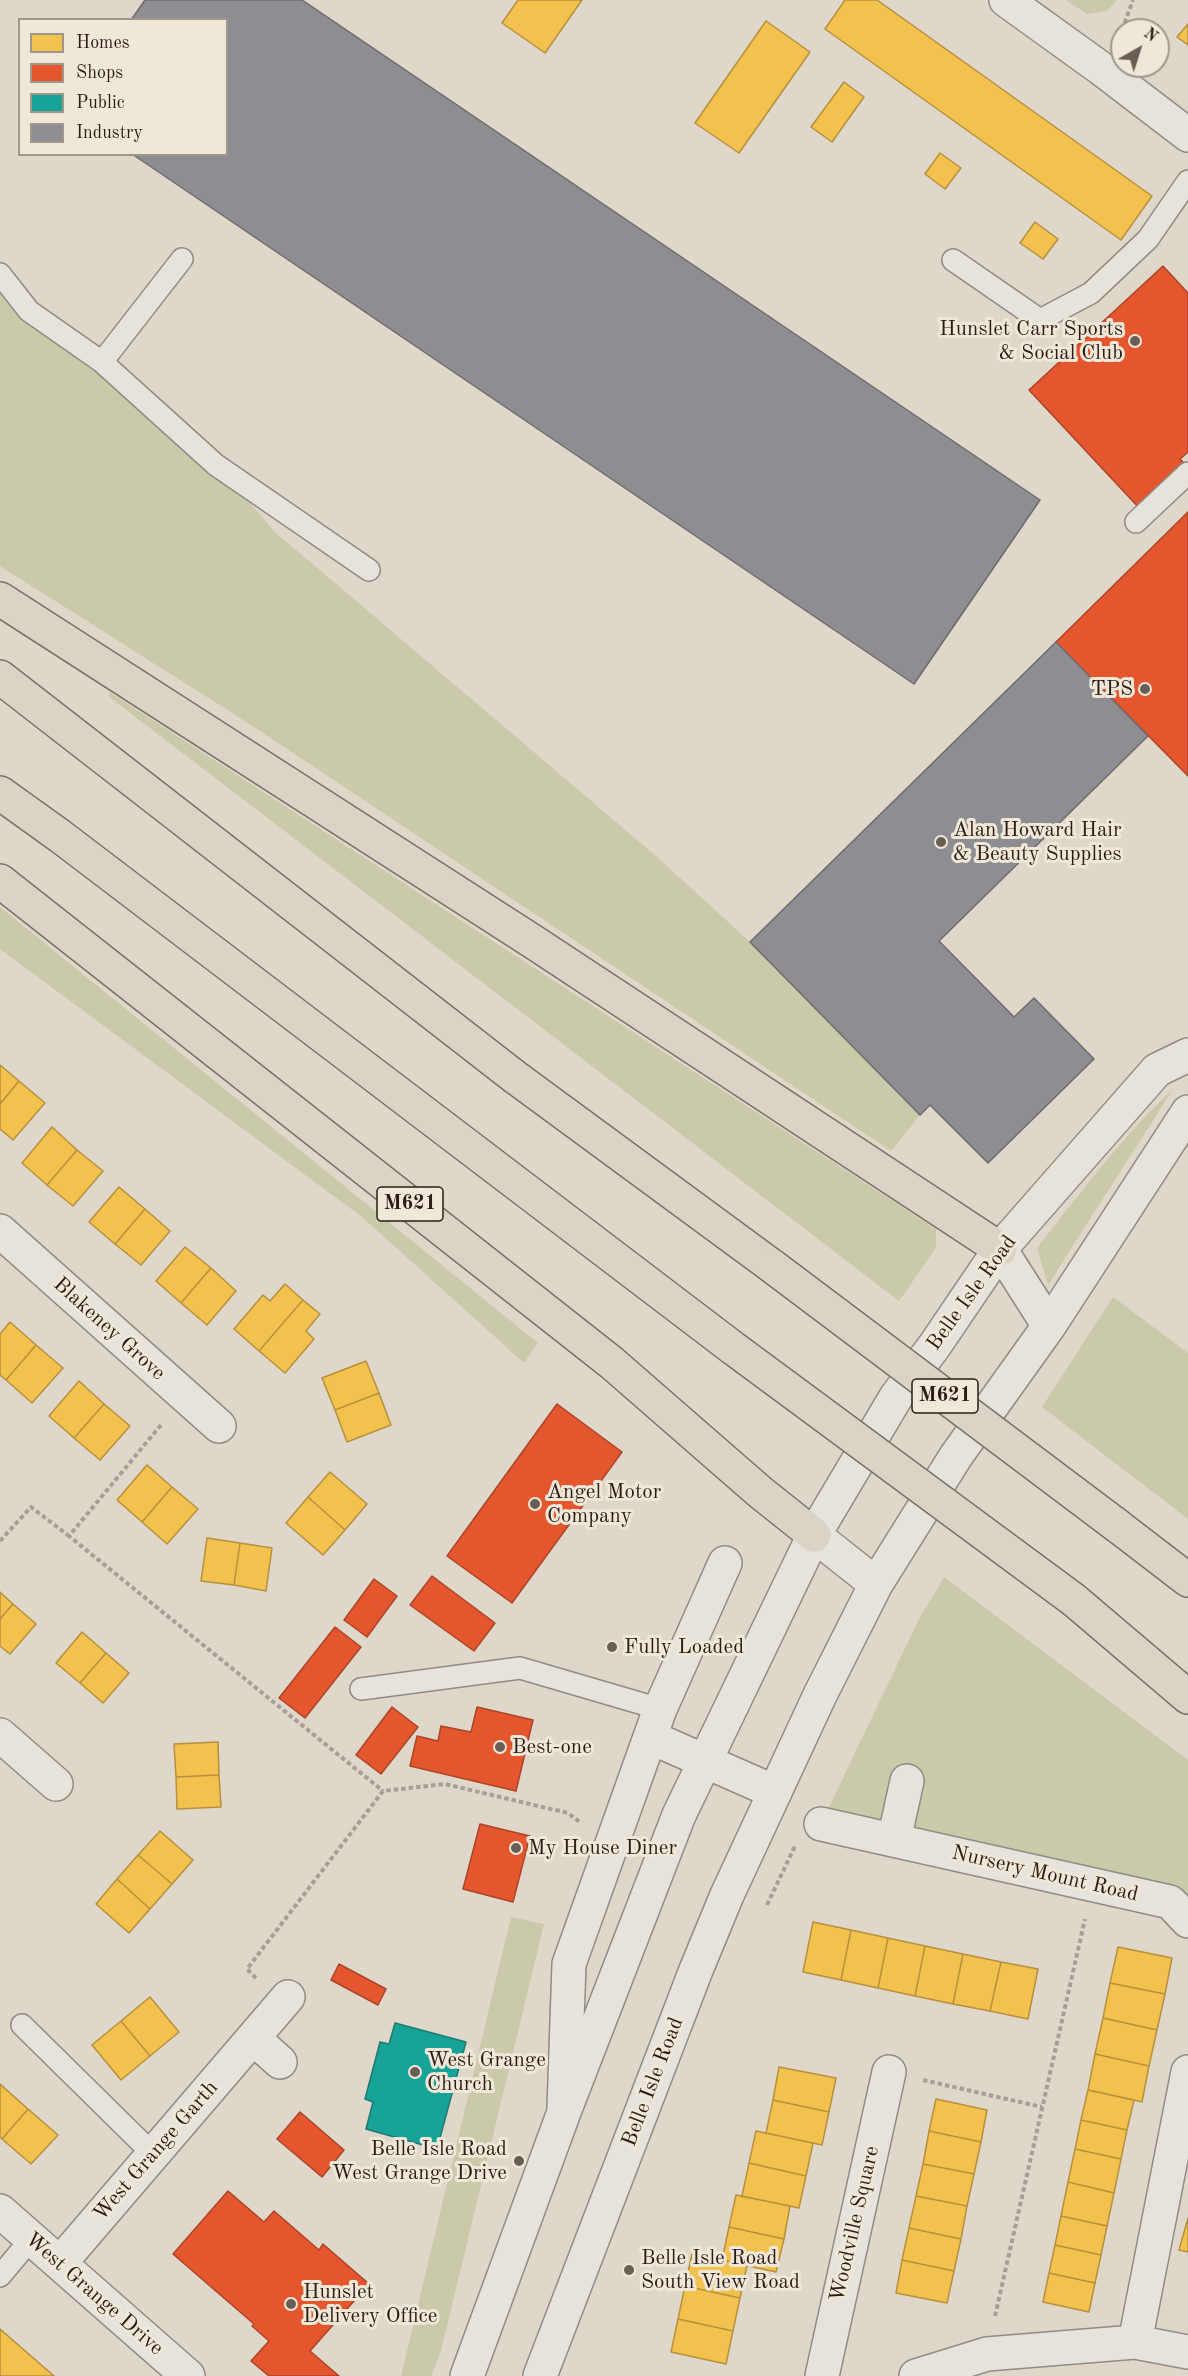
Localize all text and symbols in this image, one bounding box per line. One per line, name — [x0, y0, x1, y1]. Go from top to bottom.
legend — [18, 18, 228, 156]
north arrow — [1110, 18, 1170, 78]
text: N — [1140, 25, 1160, 46]
text: Homes — [76, 34, 130, 52]
text: Shops — [76, 64, 123, 82]
text: Public — [76, 94, 125, 112]
text: Industry — [76, 124, 143, 142]
place label: Hunslet Carr Sports & Social Club — [939, 316, 1123, 366]
marker: Hunslet Carr Sports & Social Club — [1128, 334, 1142, 348]
place label: TPS — [1091, 676, 1133, 702]
marker: TPS — [1138, 682, 1152, 696]
place label: Alan Howard Hair & Beauty Supplies — [953, 817, 1122, 867]
marker: Alan Howard Hair & Beauty Supplies — [934, 835, 948, 849]
road number: M621 — [377, 1187, 443, 1221]
street label: Belle Isle Road — [922, 1230, 1022, 1356]
street label: Blakeney Grove — [48, 1272, 170, 1386]
road number: M621 — [912, 1379, 978, 1413]
place label: Angel Motor Company — [547, 1479, 661, 1529]
marker: Angel Motor Company — [528, 1497, 542, 1511]
place label: Fully Loaded — [624, 1634, 744, 1660]
marker: Fully Loaded — [605, 1640, 619, 1654]
place label: Best-one — [512, 1734, 592, 1760]
marker: Best-one — [493, 1740, 507, 1754]
place label: My House Diner — [528, 1835, 677, 1861]
street label: Nursery Mount Road — [949, 1840, 1141, 1908]
marker: My House Diner — [509, 1841, 523, 1855]
street label: Belle Isle Road — [617, 2014, 689, 2150]
place label: West Grange Church — [427, 2047, 546, 2097]
marker: West Grange Church — [408, 2065, 422, 2079]
street label: West Grange Garth — [88, 2076, 224, 2226]
place label: Belle Isle Road West Grange Drive — [332, 2136, 507, 2186]
street label: Woodville Square — [825, 2144, 885, 2304]
marker: Belle Isle Road West Grange Drive — [512, 2154, 526, 2168]
street label: West Grange Drive — [20, 2227, 168, 2361]
place label: Belle Isle Road South View Road — [641, 2245, 800, 2295]
marker: Belle Isle Road South View Road — [622, 2263, 636, 2277]
place label: Hunslet Delivery Office — [303, 2279, 437, 2329]
marker: Hunslet Delivery Office — [284, 2297, 298, 2311]

